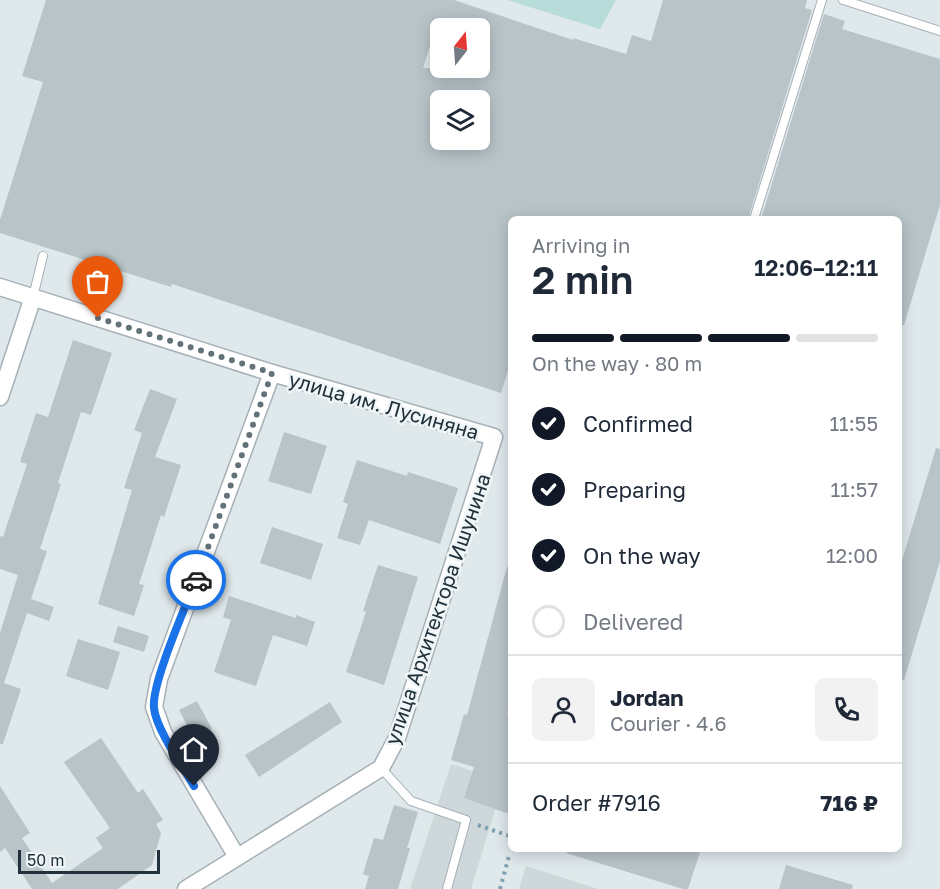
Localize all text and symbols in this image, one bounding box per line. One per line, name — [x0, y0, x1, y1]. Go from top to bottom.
north arrow — [430, 18, 490, 78]
map controls — [430, 18, 490, 150]
button: layers — [430, 90, 490, 150]
text: Arriving in — [532, 233, 630, 257]
text: 12:06–12:11 — [754, 254, 878, 281]
pin — [72, 256, 123, 318]
text: 2 min — [532, 256, 633, 303]
icon: bag — [81, 265, 114, 298]
text: On the way · 80 m — [532, 351, 702, 375]
street label: улица им. Лусиняна — [286, 366, 482, 444]
icon: check — [532, 407, 565, 440]
text: Confirmed — [583, 410, 693, 437]
text: 11:55 — [829, 411, 878, 435]
street label: улица Архитектора Ишунина — [379, 470, 495, 748]
icon: check — [532, 473, 565, 506]
text: Preparing — [583, 476, 686, 503]
text: 11:57 — [830, 477, 878, 501]
icon: check — [532, 539, 565, 572]
text: On the way — [583, 542, 701, 569]
text: 12:00 — [826, 543, 878, 567]
courier — [166, 550, 226, 610]
icon: car — [180, 564, 213, 597]
text: Delivered — [583, 608, 683, 635]
button: person — [532, 678, 595, 741]
button: phone — [815, 678, 878, 741]
text: Jordan — [610, 684, 684, 711]
text: Courier · 4.6 — [610, 711, 727, 735]
pin — [168, 724, 219, 786]
icon: home — [177, 733, 210, 766]
text: Order #7916 — [532, 789, 661, 816]
text: 716 ₽ — [820, 789, 878, 816]
scale bar — [18, 847, 160, 874]
text: 50 m — [27, 850, 64, 870]

